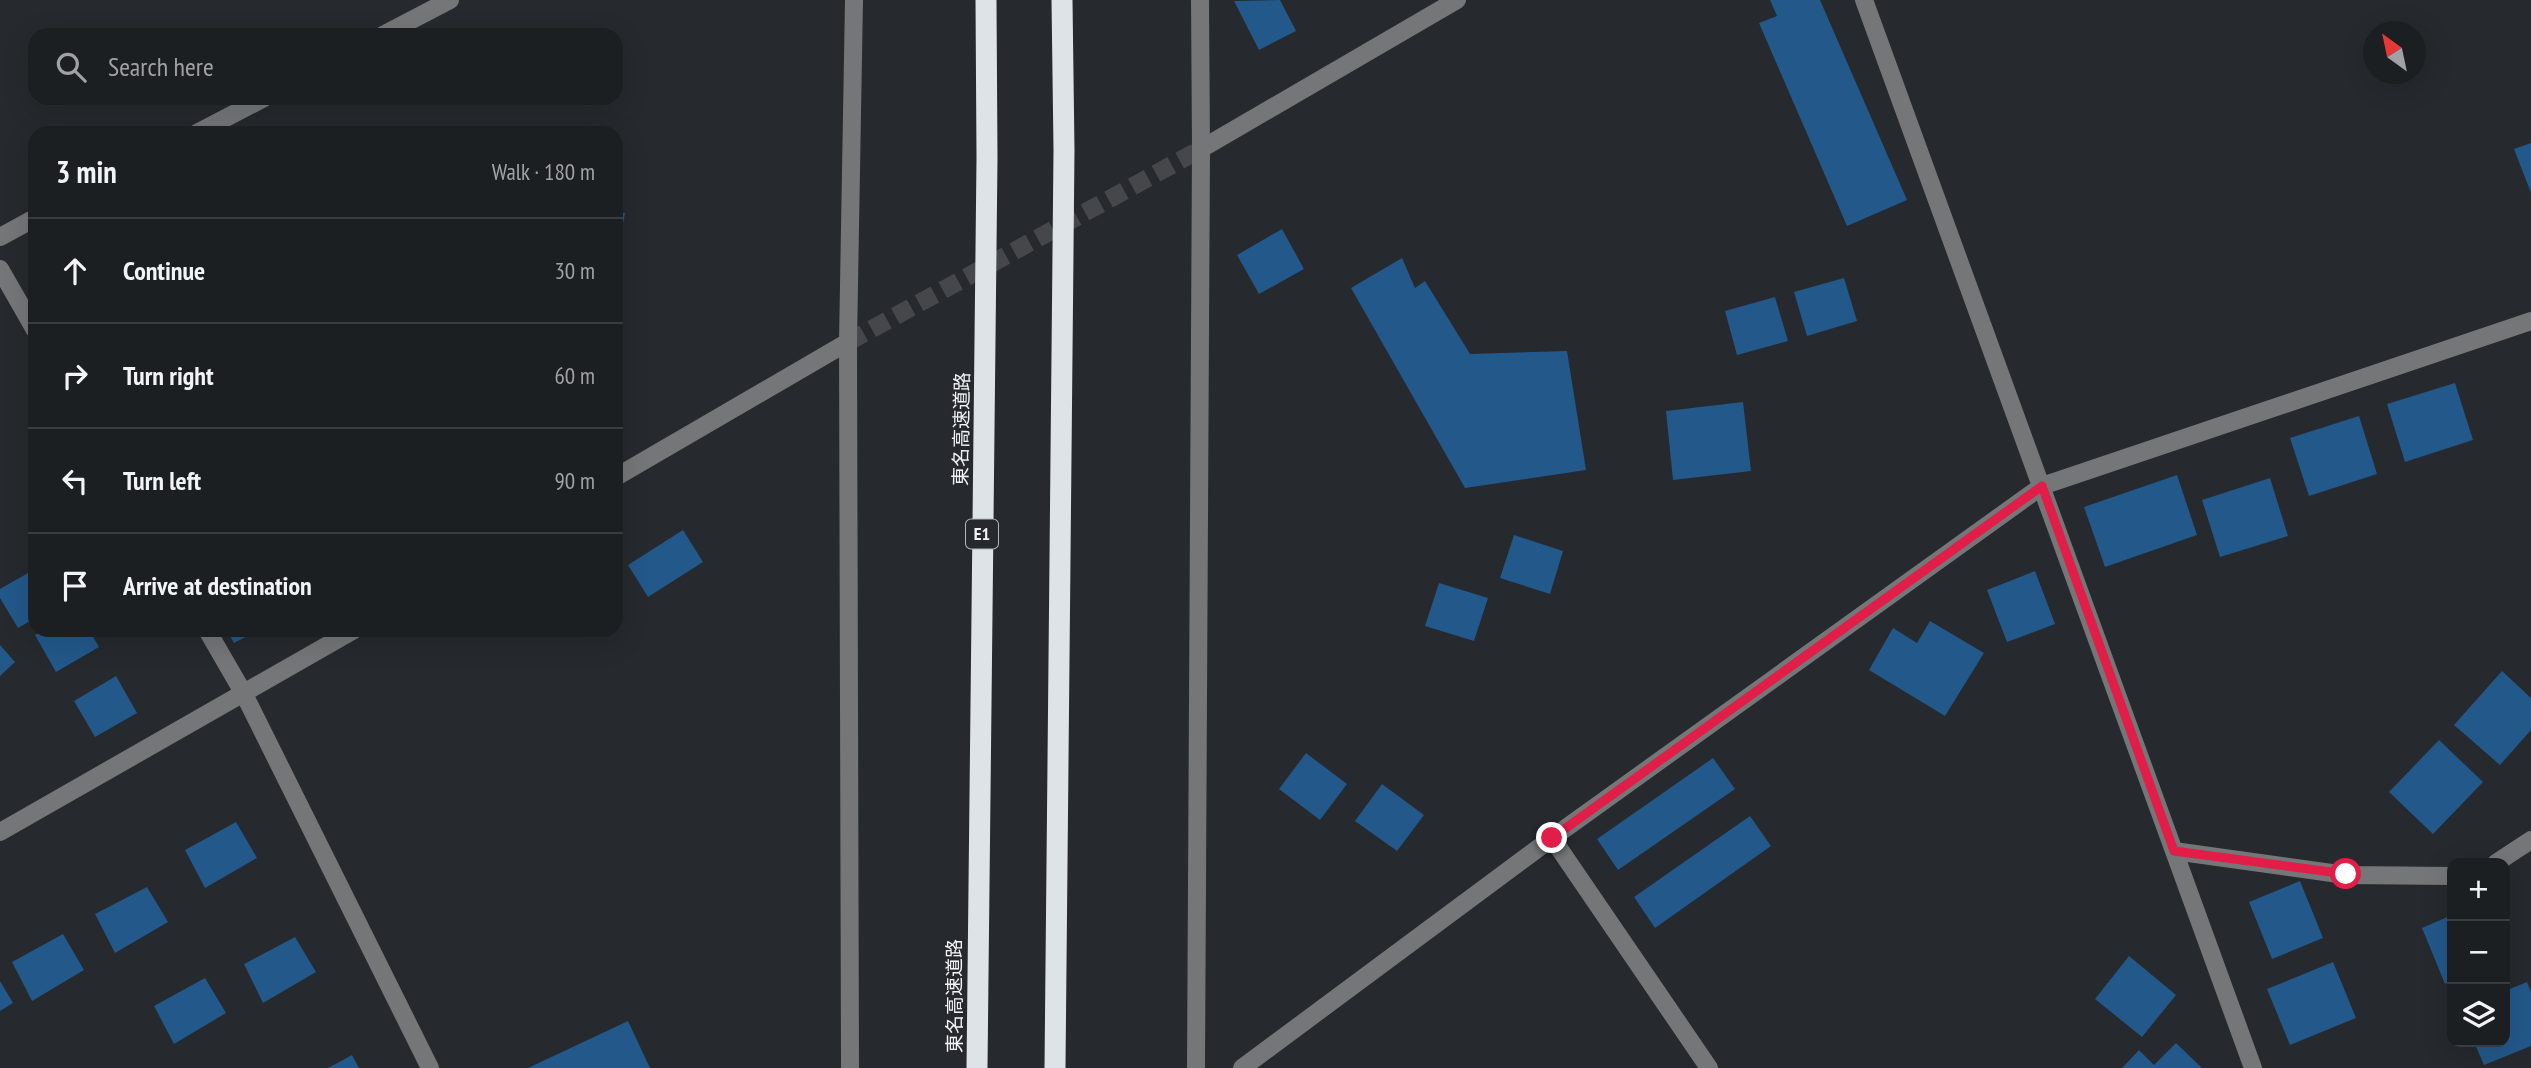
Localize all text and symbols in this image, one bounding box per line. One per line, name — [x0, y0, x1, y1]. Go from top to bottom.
north arrow — [2363, 21, 2426, 84]
search box — [28, 28, 623, 105]
icon: search — [52, 48, 90, 86]
text: Search here — [108, 50, 214, 83]
text: 3 min — [56, 152, 117, 191]
text: Walk · 180 m — [492, 157, 595, 186]
icon: ahead — [56, 252, 94, 290]
text: Continue — [123, 254, 205, 287]
text: 30 m — [554, 256, 595, 285]
icon: right — [56, 357, 94, 395]
text: Turn right — [123, 359, 214, 392]
text: 60 m — [554, 361, 595, 390]
street label: 東名高速道路 — [948, 372, 974, 486]
icon: left — [56, 462, 94, 500]
text: Turn left — [123, 464, 201, 497]
text: 90 m — [554, 466, 595, 495]
road number: E1 — [966, 520, 998, 548]
icon: arrive — [56, 567, 94, 605]
text: Arrive at destination — [123, 569, 312, 602]
route end — [1536, 822, 1567, 853]
route start — [2330, 858, 2361, 889]
map controls — [2447, 858, 2510, 1047]
button: + — [2447, 858, 2510, 921]
button: − — [2447, 921, 2510, 984]
street label: 東名高速道路 — [942, 939, 966, 1053]
button: layers — [2447, 984, 2510, 1047]

